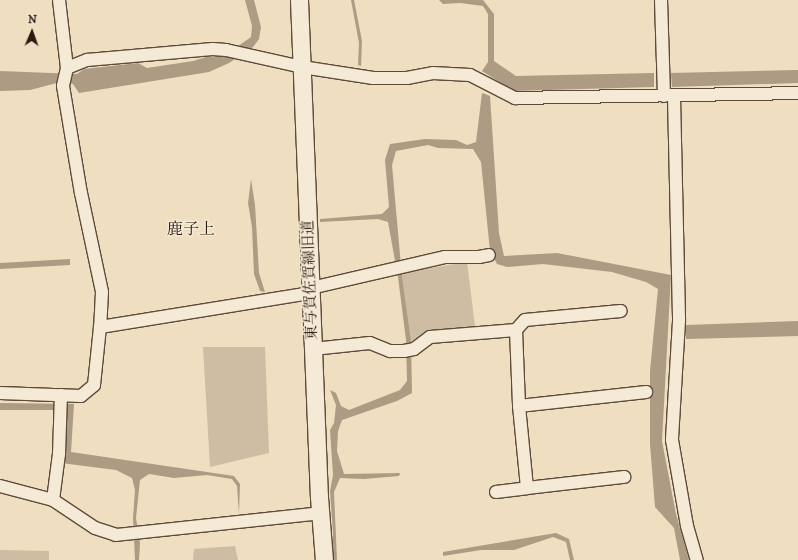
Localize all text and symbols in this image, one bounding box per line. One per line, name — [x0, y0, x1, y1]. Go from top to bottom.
north arrow — [12, 12, 52, 52]
text: N — [28, 13, 37, 27]
district label: 鹿子上 — [167, 219, 215, 239]
street label: 東与賀佐賀線旧道 — [299, 220, 321, 340]

